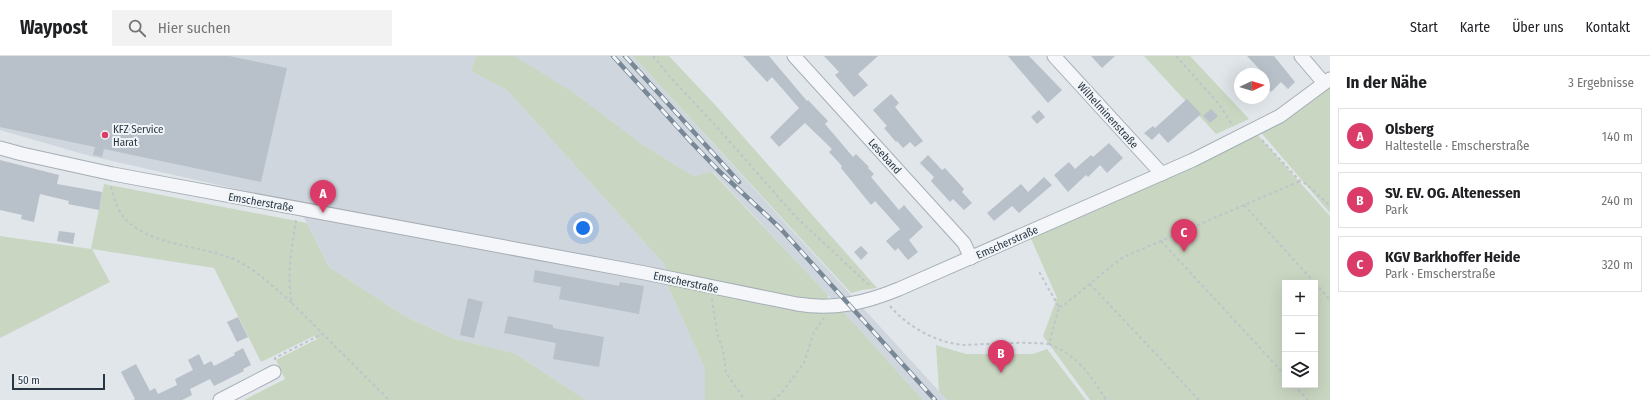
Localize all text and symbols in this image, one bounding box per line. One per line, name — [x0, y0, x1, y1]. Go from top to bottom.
search box — [112, 10, 392, 46]
text: Waypost — [20, 16, 88, 39]
icon: search — [126, 17, 148, 39]
text: Hier suchen — [158, 19, 231, 37]
text: Start — [1410, 19, 1438, 36]
text: Karte — [1460, 19, 1490, 36]
text: Über uns — [1512, 19, 1564, 36]
text: Kontakt — [1586, 19, 1630, 36]
north arrow — [1234, 68, 1270, 104]
text: In der Nähe — [1346, 72, 1427, 93]
text: 3 Ergebnisse — [1568, 75, 1634, 90]
street label: Wilhelminenstraße — [1074, 79, 1141, 151]
text: Olsberg — [1385, 120, 1434, 138]
place label: KFZ Service Harat — [113, 123, 164, 149]
text: A — [1356, 129, 1364, 144]
text: 140 m — [1602, 129, 1633, 144]
marker: KFZ Service Harat — [100, 130, 110, 140]
street label: Leseband — [865, 136, 904, 177]
text: Haltestelle · Emscherstraße — [1385, 138, 1530, 153]
pin: A — [310, 180, 336, 213]
text: SV. EV. OG. Altenessen — [1385, 184, 1521, 202]
street label: Emscherstraße — [227, 190, 295, 215]
text: B — [1356, 193, 1364, 208]
text: 240 m — [1601, 193, 1633, 208]
text: Park — [1385, 202, 1408, 217]
your location — [573, 218, 593, 238]
pin: C — [1171, 219, 1197, 252]
street label: Emscherstraße — [974, 223, 1040, 262]
text: KGV Barkhoffer Heide — [1385, 248, 1520, 266]
text: C — [1357, 257, 1363, 272]
text: 320 m — [1602, 257, 1633, 272]
text: Park · Emscherstraße — [1385, 266, 1495, 281]
street label: Emscherstraße — [652, 269, 720, 296]
map controls — [1282, 280, 1318, 388]
button: + — [1282, 280, 1318, 316]
button: − — [1282, 316, 1318, 352]
pin: B — [988, 340, 1014, 373]
button: layers — [1282, 352, 1318, 388]
scale bar — [12, 372, 105, 391]
text: 50 m — [18, 374, 40, 387]

